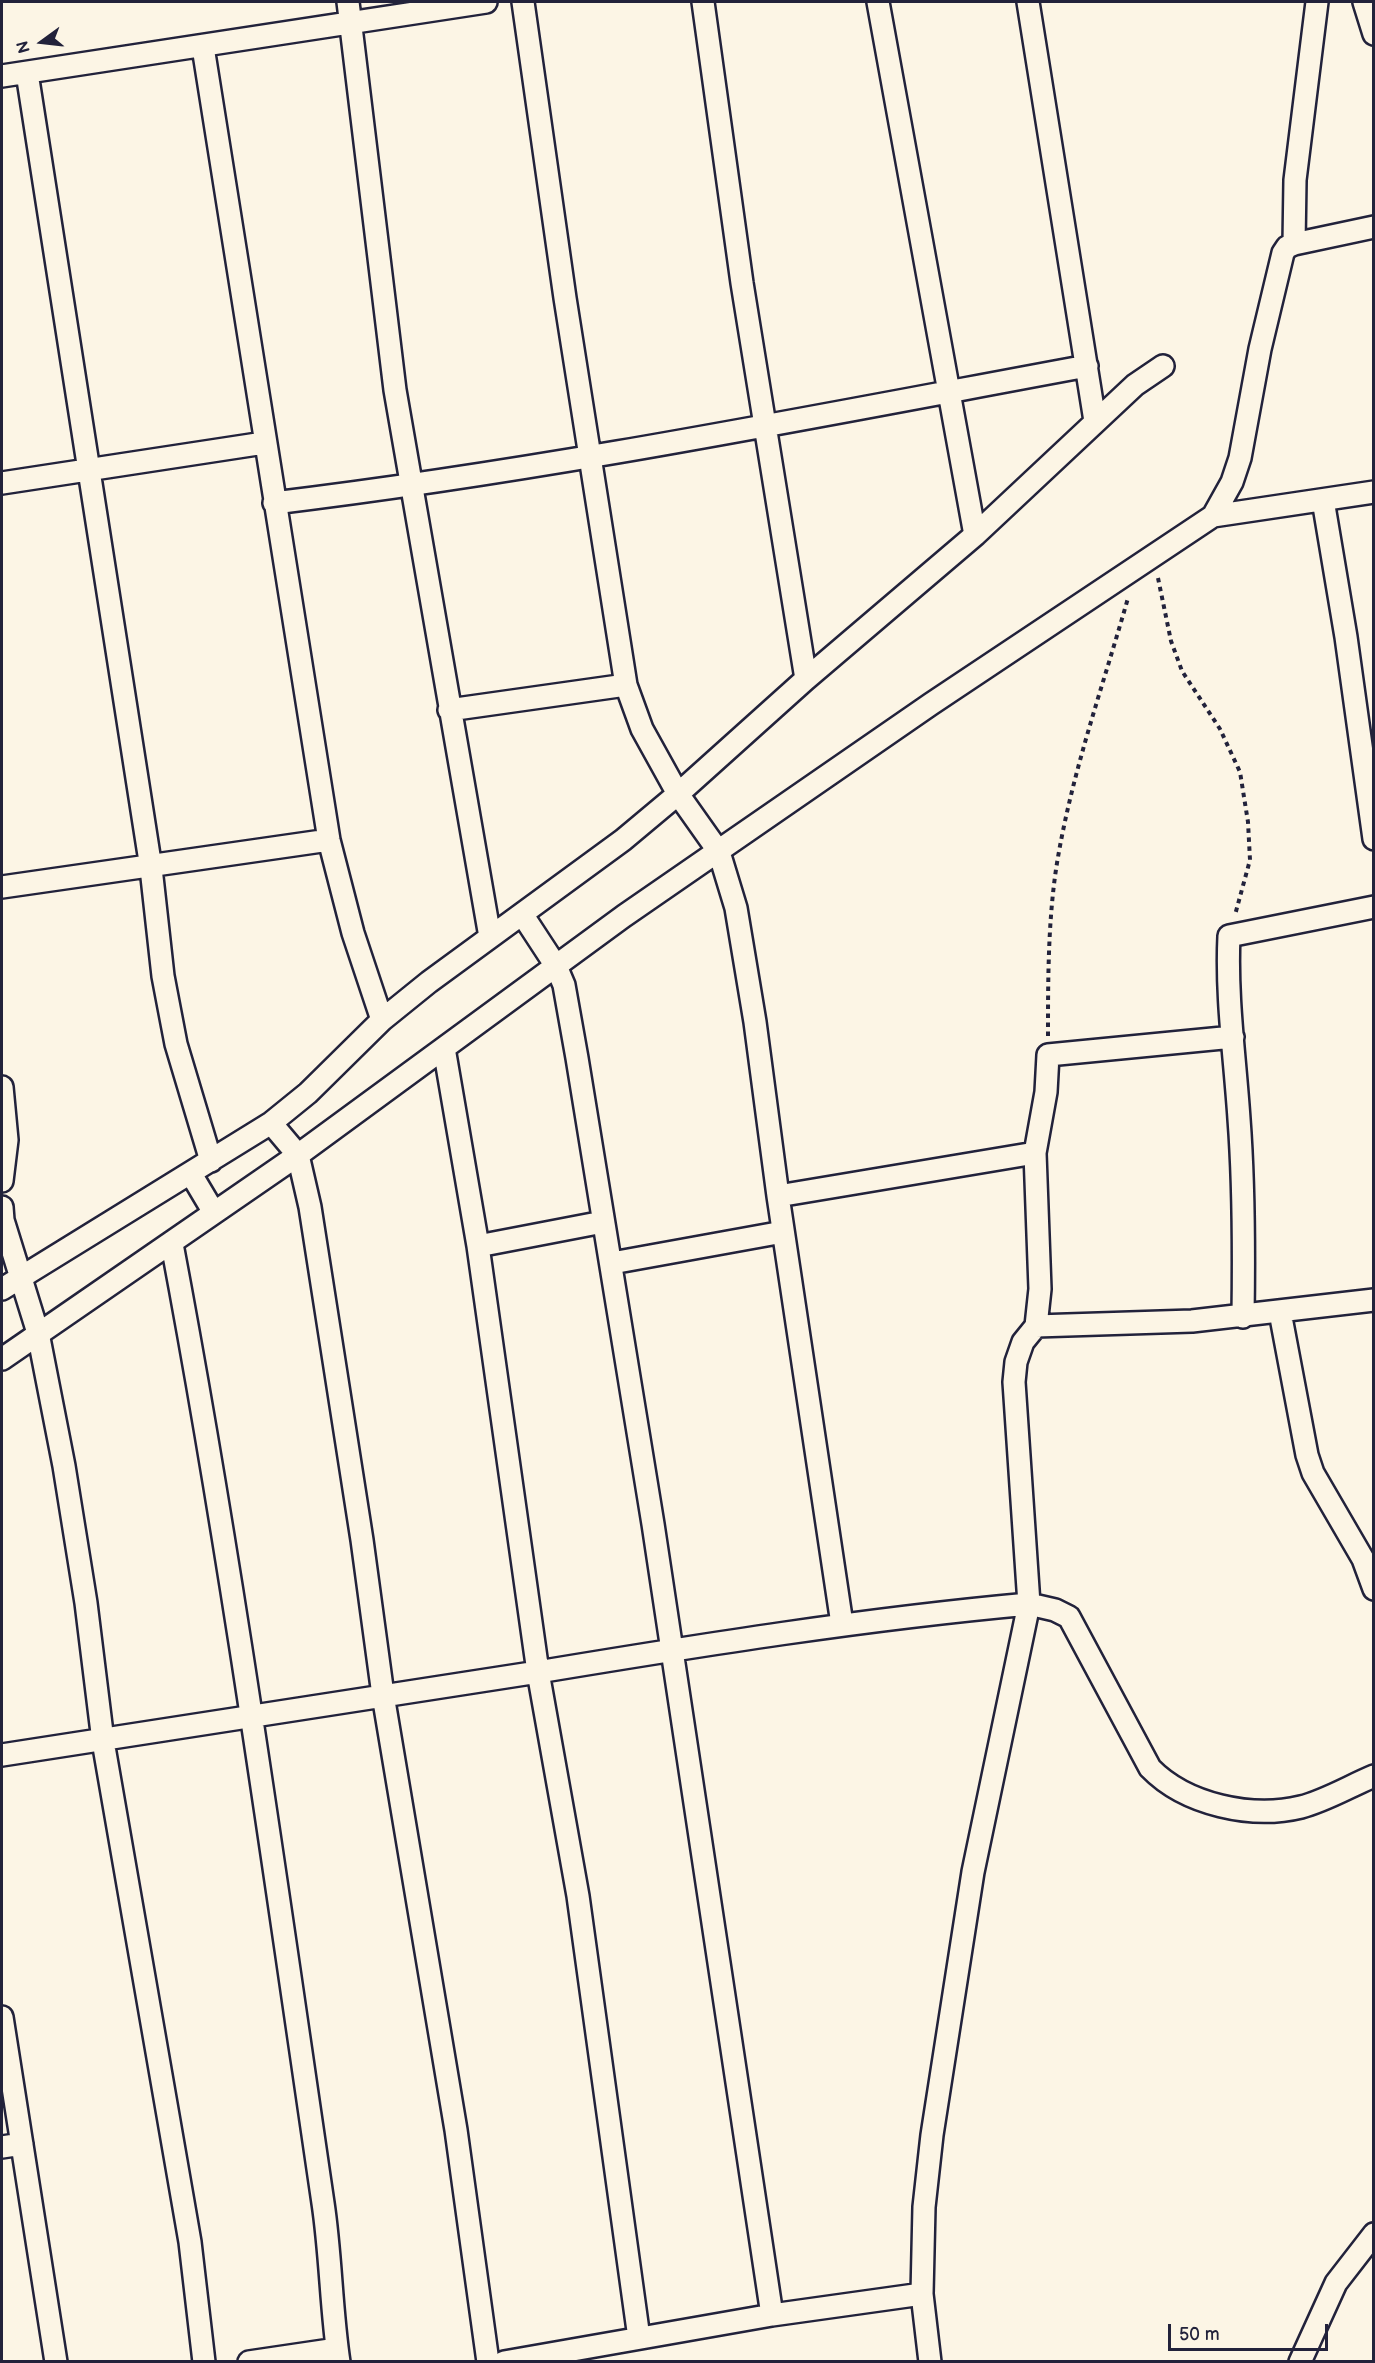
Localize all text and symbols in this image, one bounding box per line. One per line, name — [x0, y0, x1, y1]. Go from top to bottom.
north arrow — [12, 12, 72, 72]
text: N — [13, 39, 35, 55]
scale bar — [1171, 2312, 1332, 2350]
text: 50 m — [1179, 2324, 1220, 2345]

